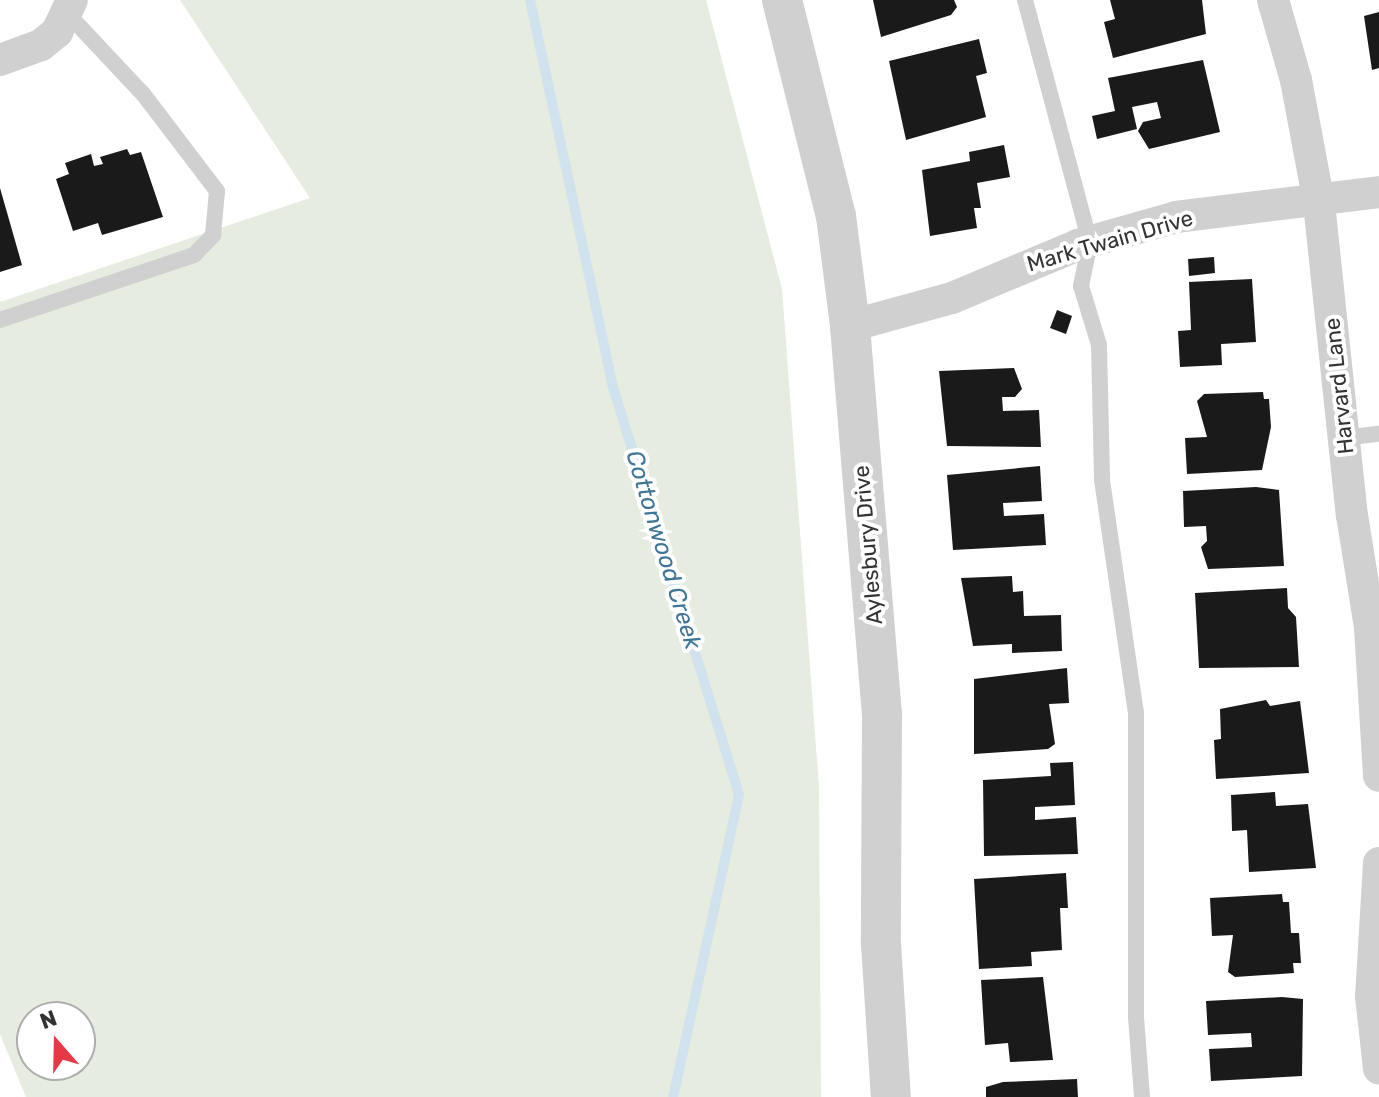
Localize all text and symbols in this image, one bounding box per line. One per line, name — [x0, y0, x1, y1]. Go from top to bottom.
street label: Mark Twain Drive — [1024, 205, 1196, 277]
street label: Harvard Lane — [1319, 317, 1359, 455]
water label: Cottonwood Creek — [619, 447, 707, 653]
street label: Aylesbury Drive — [848, 464, 888, 626]
north arrow — [16, 1001, 96, 1081]
text: N — [36, 1004, 60, 1035]

